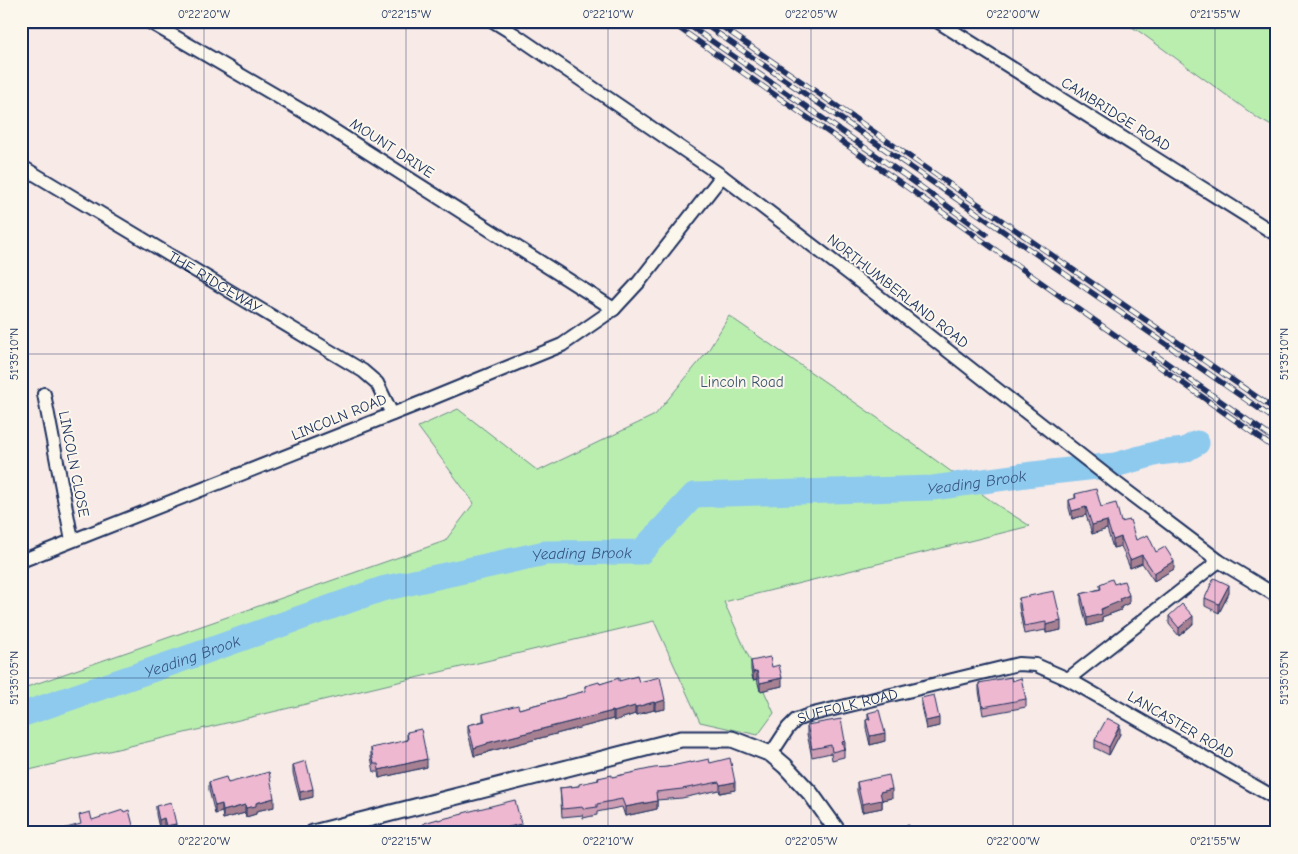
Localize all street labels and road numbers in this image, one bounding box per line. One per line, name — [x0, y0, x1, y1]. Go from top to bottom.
street label: CAMBRIDGE ROAD — [1058, 73, 1174, 155]
street label: MOUNT DRIVE — [347, 114, 437, 182]
street label: NORTHUMBERLAND ROAD — [824, 230, 972, 352]
street label: THE RIDGEWAY — [165, 247, 265, 317]
street label: LINCOLN ROAD — [289, 390, 389, 444]
street label: LINCOLN CLOSE — [55, 409, 93, 519]
street label: SUFFOLK ROAD — [795, 685, 900, 728]
street label: LANCASTER ROAD — [1125, 687, 1237, 763]

